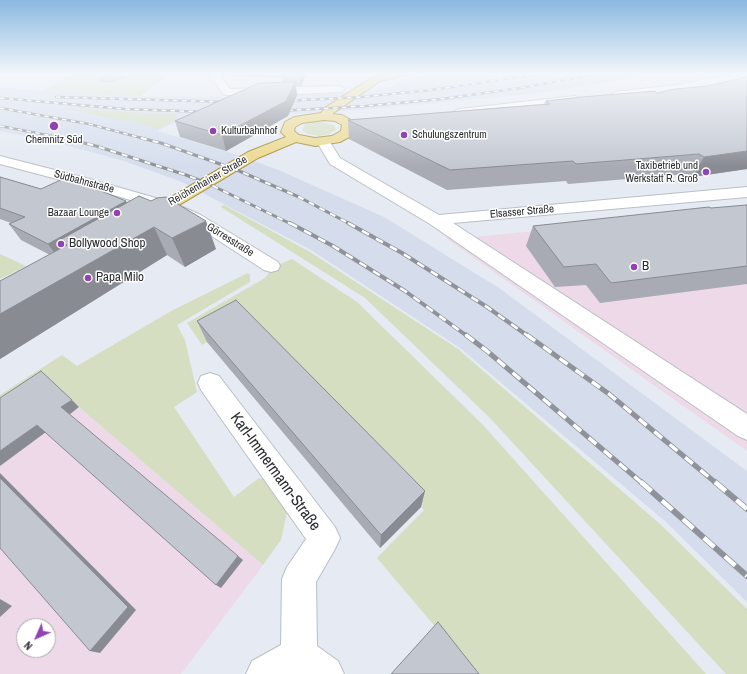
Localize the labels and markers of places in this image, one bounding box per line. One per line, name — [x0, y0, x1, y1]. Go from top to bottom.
marker: Chemnitz Süd — [48, 120, 60, 132]
place label: Kulturbahnhof — [221, 124, 277, 138]
marker: Kulturbahnhof — [208, 126, 218, 136]
place label: Schulungszentrum — [412, 128, 487, 142]
marker: Schulungszentrum — [399, 130, 409, 140]
place label: Chemnitz Süd — [25, 133, 83, 147]
place label: Taxibetrieb und Werkstatt R. Groß — [625, 159, 698, 185]
marker: Taxibetrieb und Werkstatt R. Groß — [701, 167, 711, 177]
place label: Bazaar Lounge — [48, 206, 109, 220]
marker: Bazaar Lounge — [112, 208, 122, 218]
place label: Bollywood Shop — [69, 236, 145, 252]
marker: Bollywood Shop — [56, 239, 66, 249]
place label: B — [642, 259, 649, 275]
marker: B — [629, 262, 639, 272]
place label: Papa Milo — [96, 270, 144, 286]
marker: Papa Milo — [83, 273, 93, 283]

